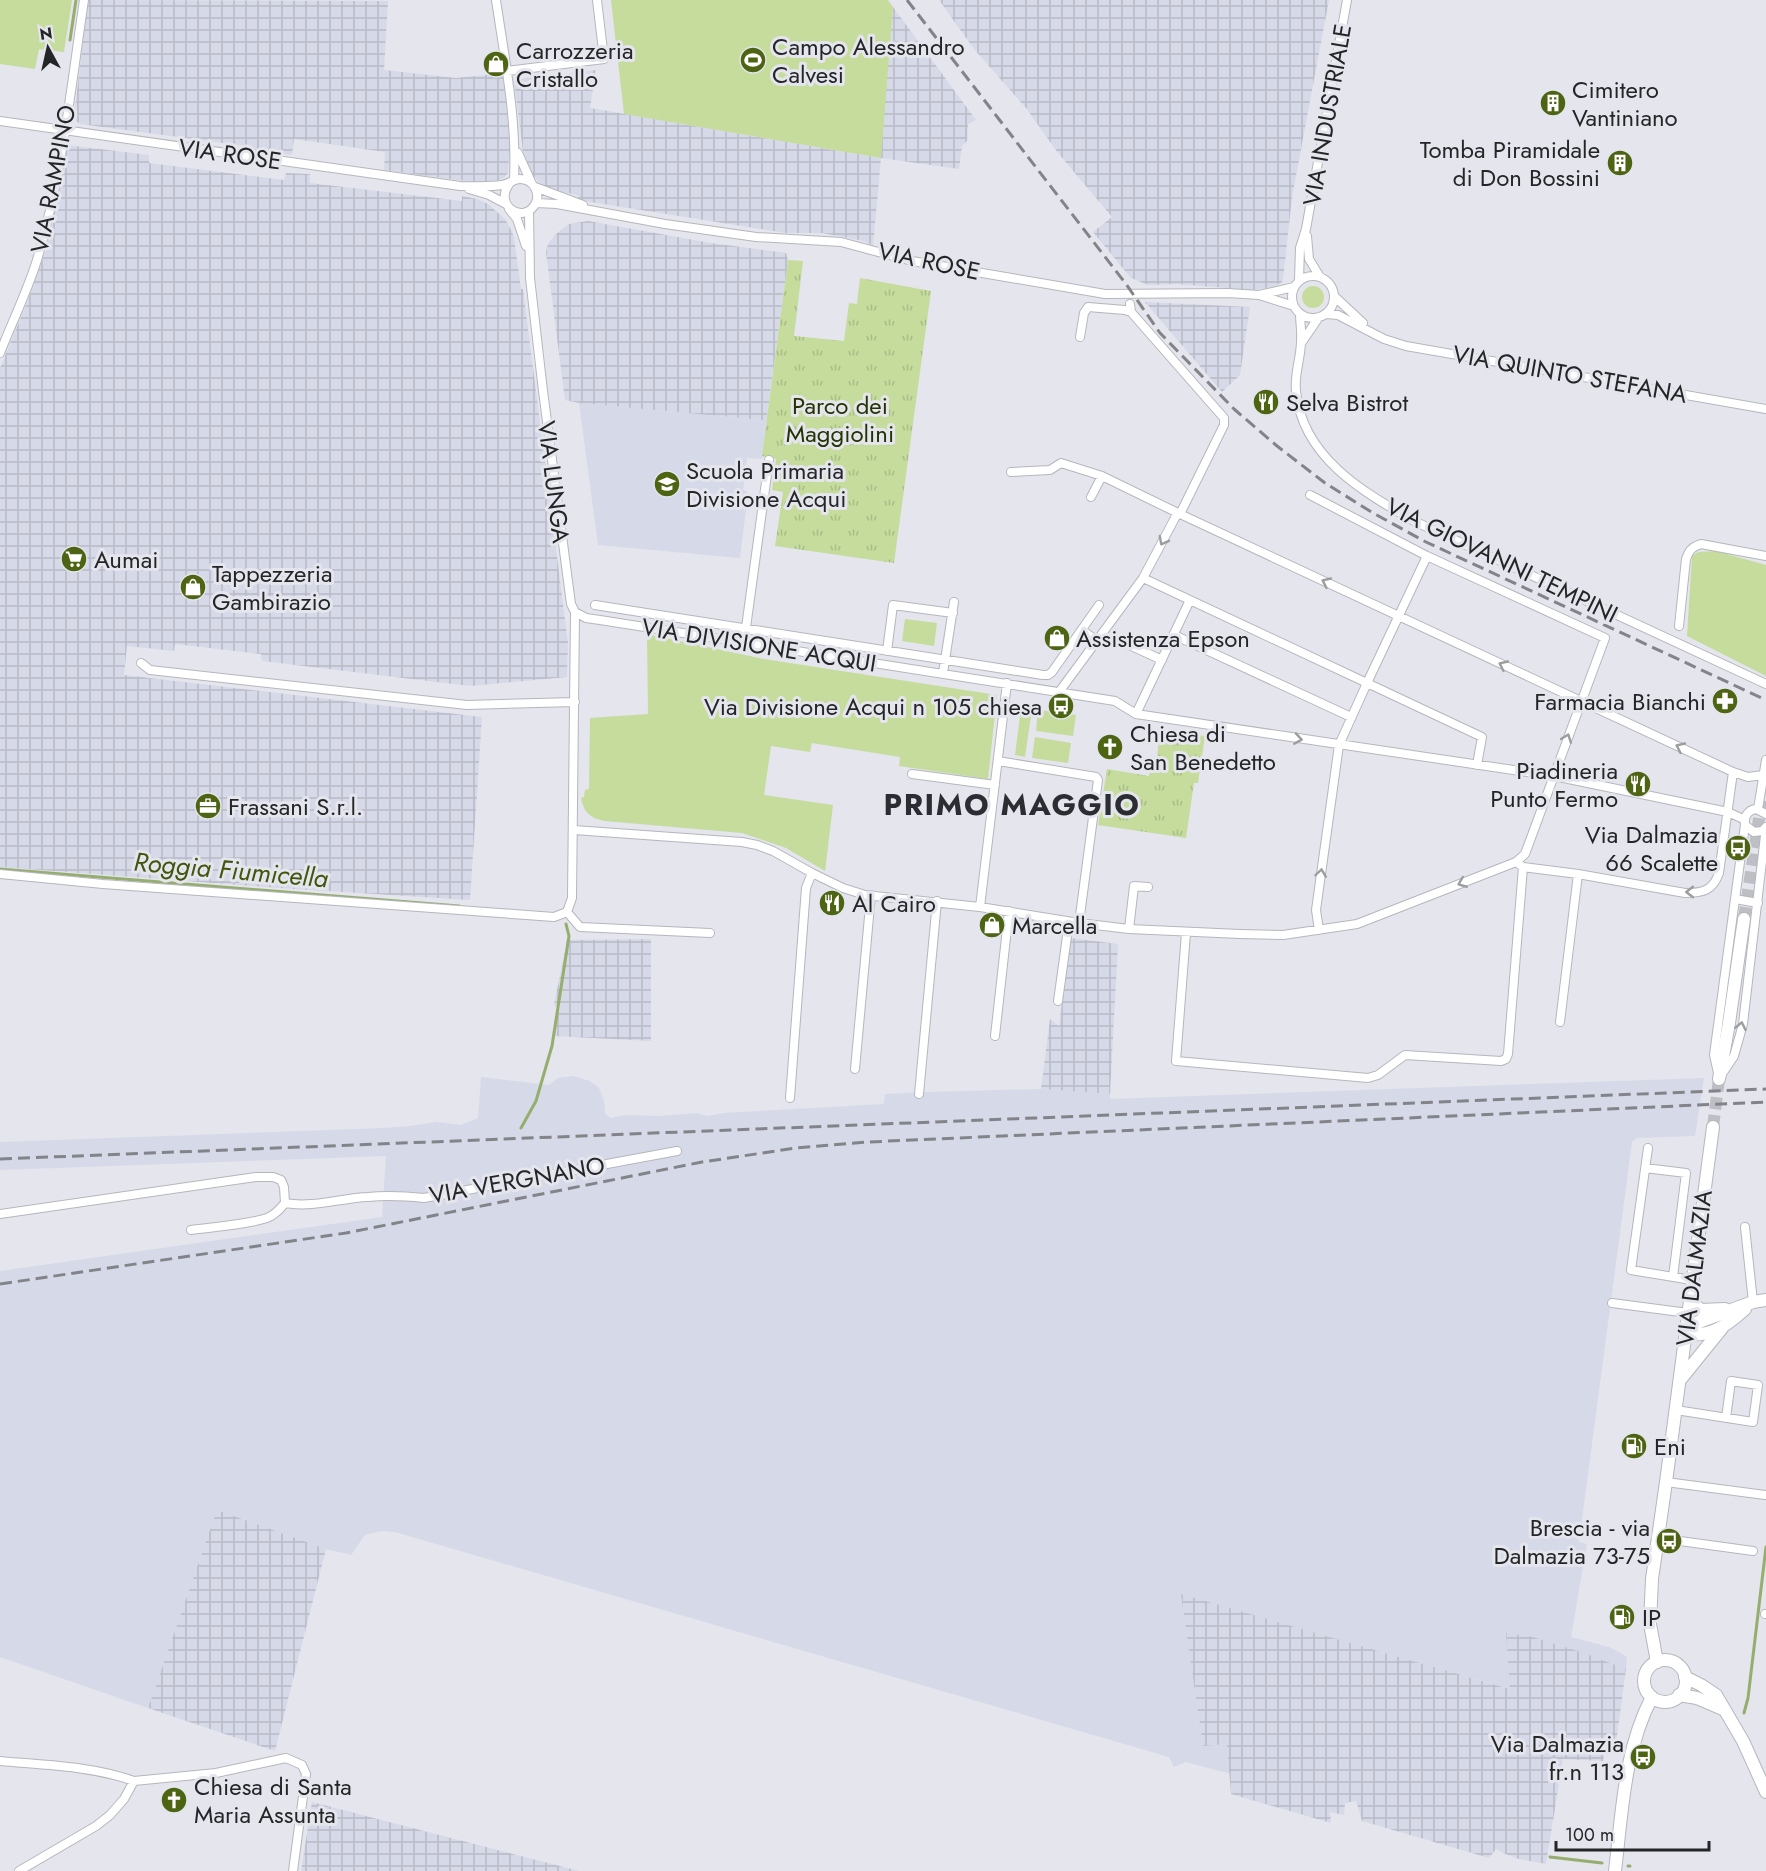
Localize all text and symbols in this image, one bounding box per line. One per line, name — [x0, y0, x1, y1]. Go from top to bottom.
north arrow — [18, 18, 78, 78]
text: N — [38, 21, 54, 46]
street label: VIA INDUSTRIALE — [1294, 21, 1360, 209]
place label: Campo Alessandro Calvesi — [772, 29, 965, 92]
place label: Carrozzeria Cristallo — [516, 33, 634, 96]
sports icon: Campo Alessandro Calvesi — [738, 45, 768, 75]
shop icon: Carrozzeria Cristallo — [481, 49, 511, 79]
place label: Cimitero Vantiniano — [1572, 72, 1678, 135]
building icon: Cimitero Vantiniano — [1538, 88, 1568, 118]
street label: VIA RAMPINO — [22, 102, 84, 256]
street label: VIA ROSE — [176, 129, 284, 179]
place label: Tomba Piramidale di Don Bossini — [1420, 132, 1600, 195]
building icon: Tomba Piramidale di Don Bossini — [1605, 148, 1635, 178]
street label: VIA ROSE — [875, 233, 983, 289]
street label: VIA QUINTO STEFANA — [1450, 336, 1690, 412]
place label: Selva Bistrot — [1286, 385, 1408, 420]
restaurant icon: Selva Bistrot — [1251, 387, 1281, 417]
park label: Parco dei Maggiolini — [786, 388, 894, 451]
street label: VIA LUNGA — [529, 419, 579, 545]
place label: Scuola Primaria Divisione Acqui — [686, 453, 846, 516]
school or university icon: Scuola Primaria Divisione Acqui — [652, 469, 682, 499]
street label: VIA GIOVANNI TEMPINI — [1380, 489, 1624, 631]
one-way arrow — [1159, 535, 1170, 546]
place label: Aumai — [94, 542, 158, 577]
supermarket icon: Aumai — [59, 544, 89, 574]
place label: Tappezzeria Gambirazio — [212, 556, 332, 619]
shop icon: Tappezzeria Gambirazio — [178, 572, 208, 602]
one-way arrow — [1322, 578, 1333, 590]
street label: VIA DIVISIONE ACQUI — [639, 609, 879, 681]
place label: Assistenza Epson — [1076, 621, 1250, 656]
shop icon: Assistenza Epson — [1042, 623, 1072, 653]
one-way arrow — [1499, 660, 1510, 672]
place label: Farmacia Bianchi — [1534, 684, 1706, 719]
pharmacy icon: Farmacia Bianchi — [1710, 686, 1740, 716]
place label: Via Divisione Acqui n 105 chiesa — [704, 689, 1042, 724]
bus stop icon: Via Divisione Acqui n 105 chiesa — [1046, 691, 1076, 721]
place label: Chiesa di San Benedetto — [1130, 716, 1276, 779]
church icon: Chiesa di San Benedetto — [1095, 732, 1125, 762]
one-way arrow — [1293, 732, 1302, 744]
one-way arrow — [1560, 733, 1573, 744]
one-way arrow — [1675, 743, 1686, 755]
place label: Piadineria Punto Fermo — [1490, 753, 1618, 816]
restaurant icon: Piadineria Punto Fermo — [1623, 769, 1653, 799]
district label: PRIMO MAGGIO — [883, 783, 1141, 826]
place label: Frassani S.r.l. — [228, 789, 363, 824]
office icon: Frassani S.r.l. — [193, 791, 223, 821]
place label: Via Dalmazia 66 Scalette — [1585, 817, 1718, 880]
bus stop icon: Via Dalmazia 66 Scalette — [1723, 833, 1753, 863]
water label: Roggia Fiumicella — [132, 843, 330, 897]
one-way arrow — [1315, 868, 1327, 877]
one-way arrow — [1457, 876, 1468, 888]
place label: Al Cairo — [852, 886, 936, 921]
one-way arrow — [1685, 886, 1694, 898]
restaurant icon: Al Cairo — [817, 888, 847, 918]
place label: Marcella — [1012, 908, 1097, 943]
shop icon: Marcella — [977, 910, 1007, 940]
one-way arrow — [1734, 1021, 1747, 1031]
street label: VIA VERGNANO — [426, 1147, 608, 1213]
street label: VIA DALMAZIA — [1667, 1188, 1721, 1348]
place label: Eni — [1654, 1429, 1686, 1464]
fuel station icon: Eni — [1619, 1431, 1649, 1461]
place label: Brescia - via Dalmazia 73-75 — [1493, 1510, 1650, 1573]
bus stop icon: Brescia - via Dalmazia 73-75 — [1654, 1526, 1684, 1556]
place label: IP — [1642, 1600, 1661, 1635]
fuel station icon: IP — [1607, 1602, 1637, 1632]
place label: Via Dalmazia fr.n 113 — [1491, 1726, 1624, 1789]
bus stop icon: Via Dalmazia fr.n 113 — [1628, 1742, 1658, 1772]
place label: Chiesa di Santa Maria Assunta — [194, 1769, 352, 1832]
church icon: Chiesa di Santa Maria Assunta — [159, 1785, 189, 1815]
scale bar — [1556, 1814, 1709, 1852]
text: 100 m — [1565, 1822, 1614, 1848]

